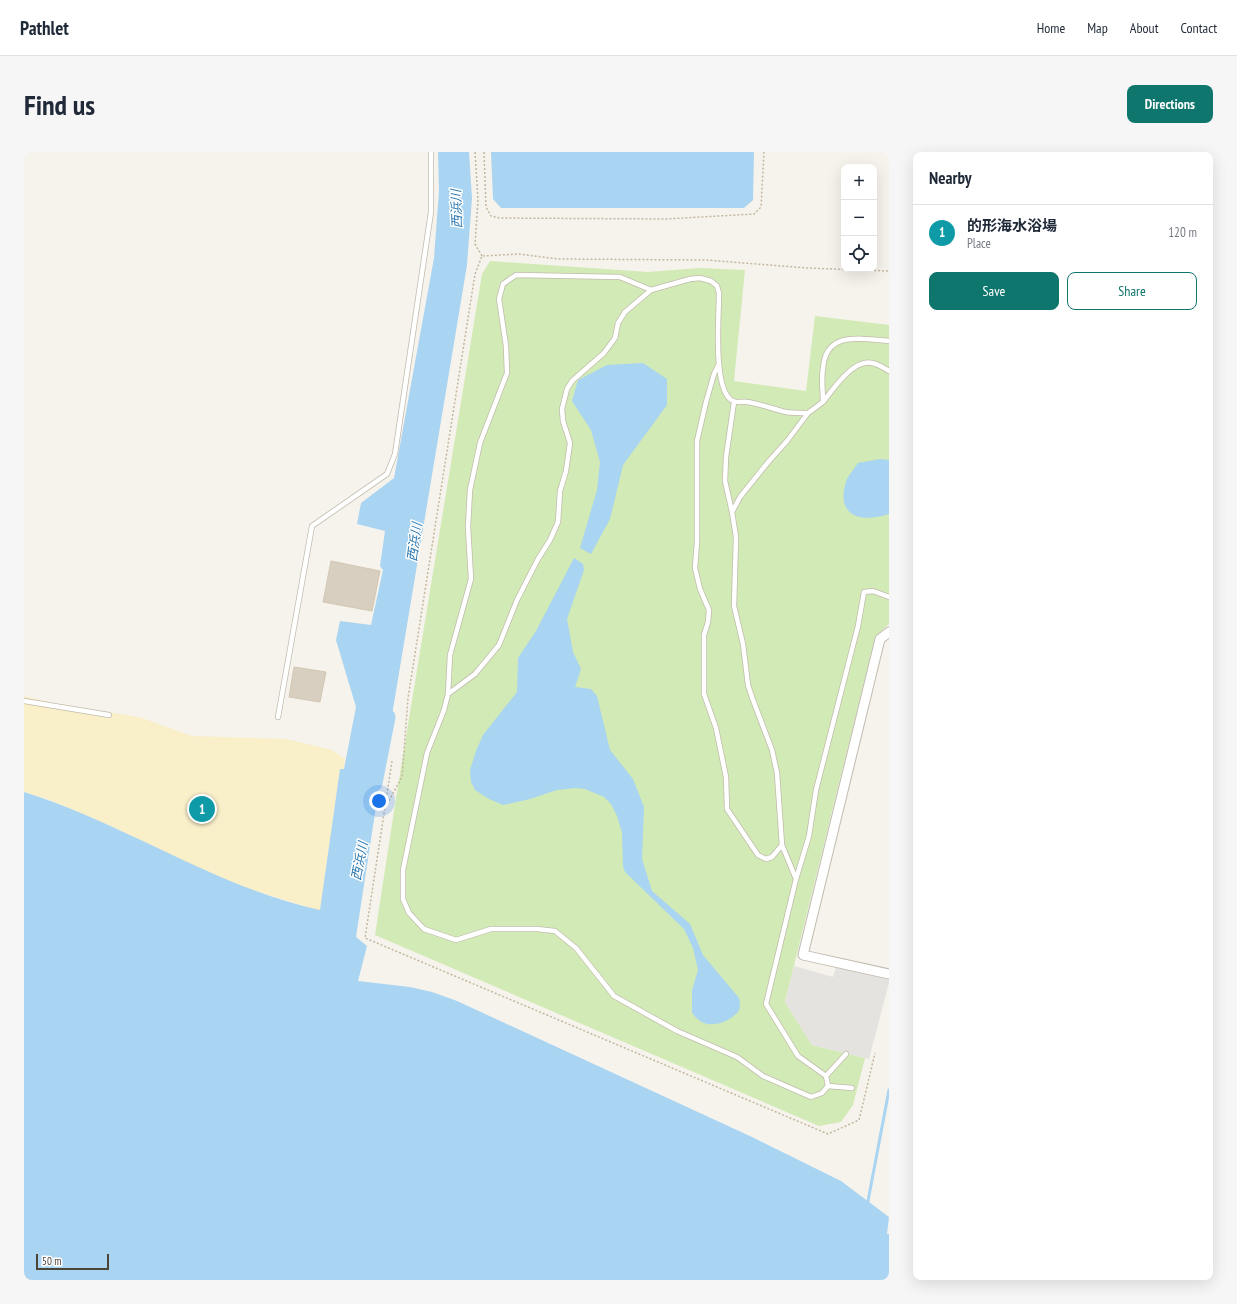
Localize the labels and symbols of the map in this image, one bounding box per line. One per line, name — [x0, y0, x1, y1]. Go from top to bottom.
water label: 西浜川 — [447, 187, 466, 229]
water label: 西浜川 — [403, 520, 426, 563]
your location — [369, 791, 389, 811]
pin: 1 — [189, 794, 215, 824]
water label: 西浜川 — [347, 838, 372, 882]
scale bar — [36, 1252, 109, 1271]

